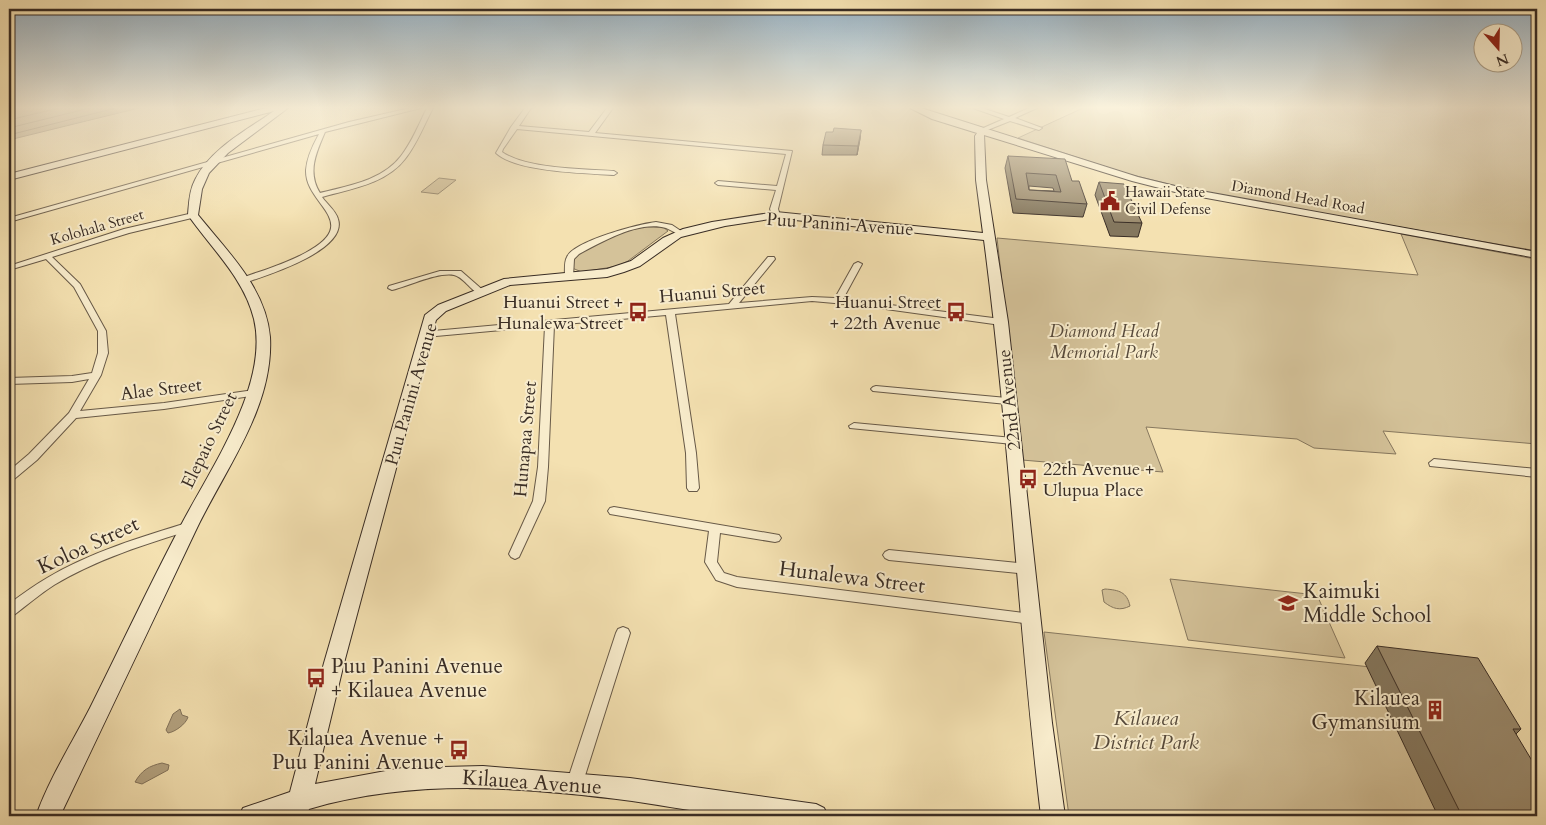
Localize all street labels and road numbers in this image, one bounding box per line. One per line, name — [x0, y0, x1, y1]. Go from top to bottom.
street label: Diamond Head Road — [1230, 175, 1366, 219]
street label: Kolohala Street — [48, 204, 146, 250]
street label: Puu Panini Avenue — [766, 207, 914, 242]
street label: Huanui Street — [658, 275, 766, 310]
street label: Puu Panini Avenue — [379, 320, 444, 468]
street label: 22nd Avenue — [992, 348, 1027, 452]
street label: Alae Street — [119, 372, 203, 407]
street label: Hunapaa Street — [508, 380, 543, 498]
street label: Elepaio Street — [175, 388, 244, 493]
street label: Koloa Street — [33, 509, 144, 582]
street label: Hunalewa Street — [777, 554, 927, 601]
street label: Kilauea Avenue — [461, 763, 603, 802]

